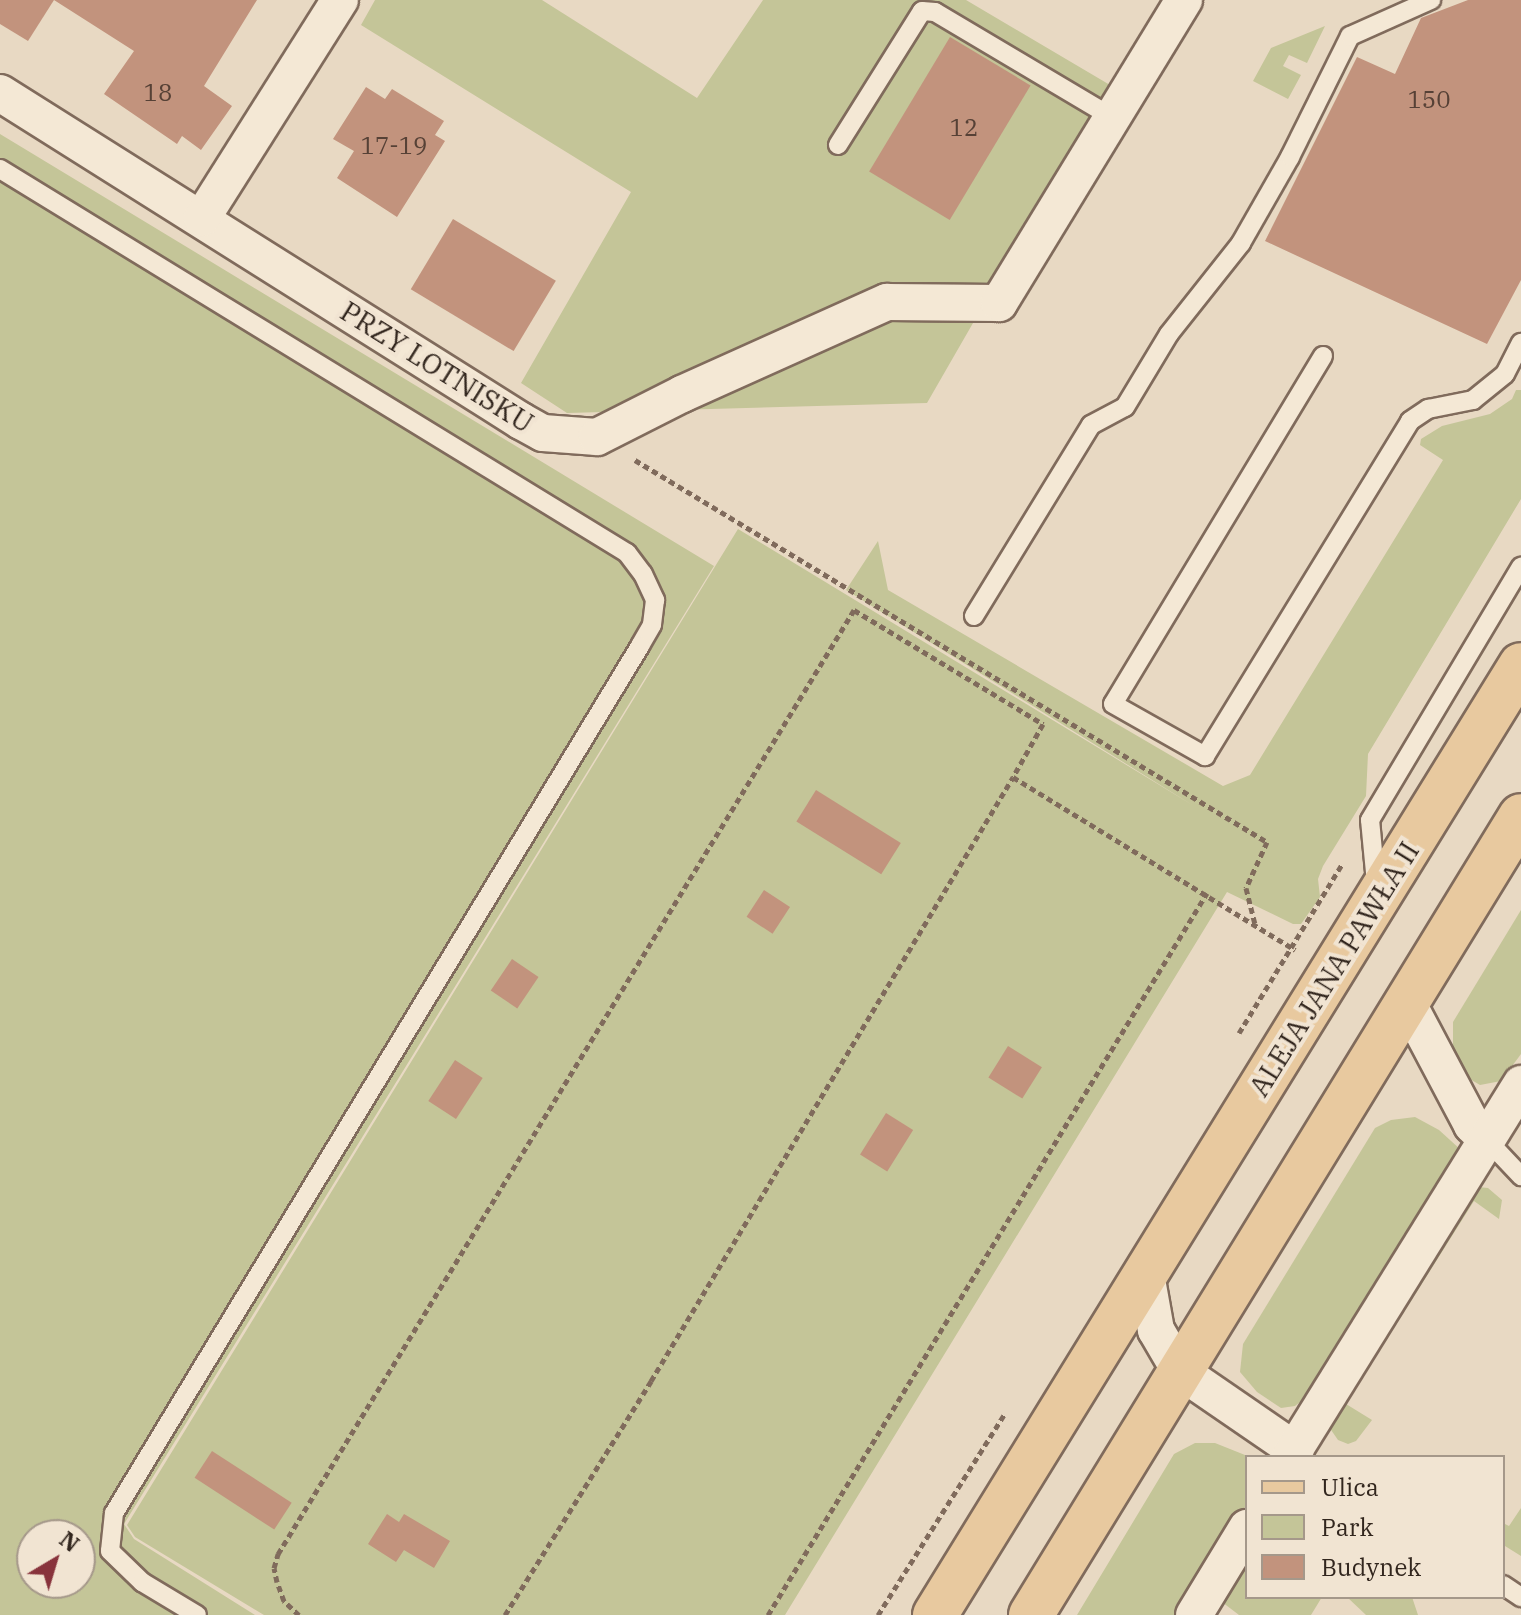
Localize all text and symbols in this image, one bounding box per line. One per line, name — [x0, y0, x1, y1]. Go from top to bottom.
house number: 18 — [144, 79, 172, 107]
house number: 150 — [1407, 86, 1451, 114]
house number: 12 — [950, 114, 978, 142]
house number: 17-19 — [360, 132, 428, 160]
street label: PRZY LOTNISKU — [334, 294, 540, 440]
street label: ALEJA JANA PAWŁA II — [1242, 836, 1426, 1102]
legend — [1245, 1455, 1505, 1599]
text: Ulica — [1321, 1471, 1379, 1503]
text: Park — [1321, 1511, 1373, 1543]
north arrow — [16, 1519, 96, 1599]
text: N — [54, 1524, 86, 1558]
text: Budynek — [1321, 1551, 1421, 1583]

